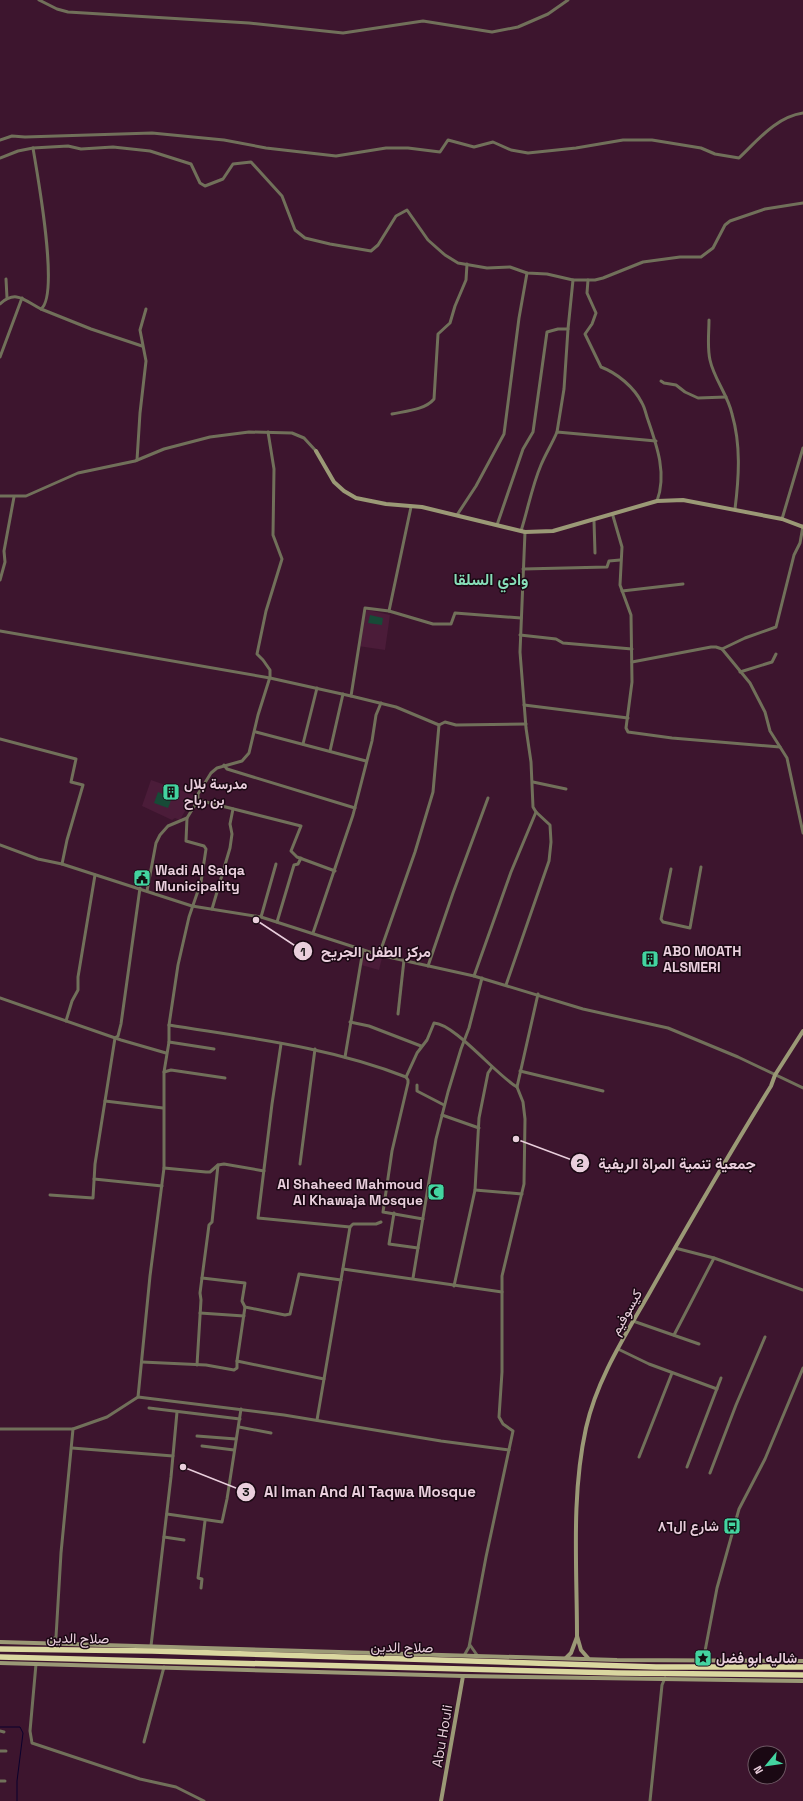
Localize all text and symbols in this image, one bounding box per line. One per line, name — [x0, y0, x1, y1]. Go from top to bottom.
district label: وادي السلقا — [453, 569, 529, 593]
place label: مدرسة بلال بن رباح — [184, 775, 248, 810]
building icon: مدرسة بلال بن رباح — [161, 782, 181, 802]
place label: Wadi Al Salqa Municipality — [155, 861, 245, 895]
public building icon: Wadi Al Salqa Municipality — [132, 868, 152, 888]
callout: مركز الطفل الجريح — [293, 938, 439, 965]
text: مركز الطفل الجريح — [321, 942, 431, 962]
place label: ABO MOATH ALSMERI — [663, 942, 741, 976]
text: 1 — [300, 944, 306, 960]
building icon: ABO MOATH ALSMERI — [640, 949, 660, 969]
callout: جمعية تنمية المراة الريفية — [570, 1150, 763, 1177]
text: جمعية تنمية المراة الريفية — [598, 1154, 756, 1173]
text: 2 — [576, 1155, 584, 1171]
place label: Al Shaheed Mahmoud Al Khawaja Mosque — [277, 1175, 423, 1209]
mosque icon: Al Shaheed Mahmoud Al Khawaja Mosque — [426, 1182, 446, 1202]
street label: كيسوفيم — [606, 1286, 646, 1338]
callout: Al Iman And Al Taqwa Mosque — [236, 1478, 485, 1505]
text: Al Iman And Al Taqwa Mosque — [264, 1482, 476, 1501]
text: 3 — [242, 1484, 250, 1500]
bus stop icon: شارع ال٨٦ — [722, 1516, 742, 1536]
place label: شارع ال٨٦ — [658, 1517, 719, 1536]
street label: صلاح الدين — [46, 1628, 110, 1650]
street label: صلاح الدين — [370, 1637, 434, 1659]
place icon: شاليه ابو فضل — [693, 1648, 713, 1668]
place label: شاليه ابو فضل — [716, 1649, 797, 1667]
street label: Abu Houli — [428, 1703, 456, 1769]
north arrow — [747, 1745, 787, 1785]
text: N — [750, 1763, 766, 1776]

